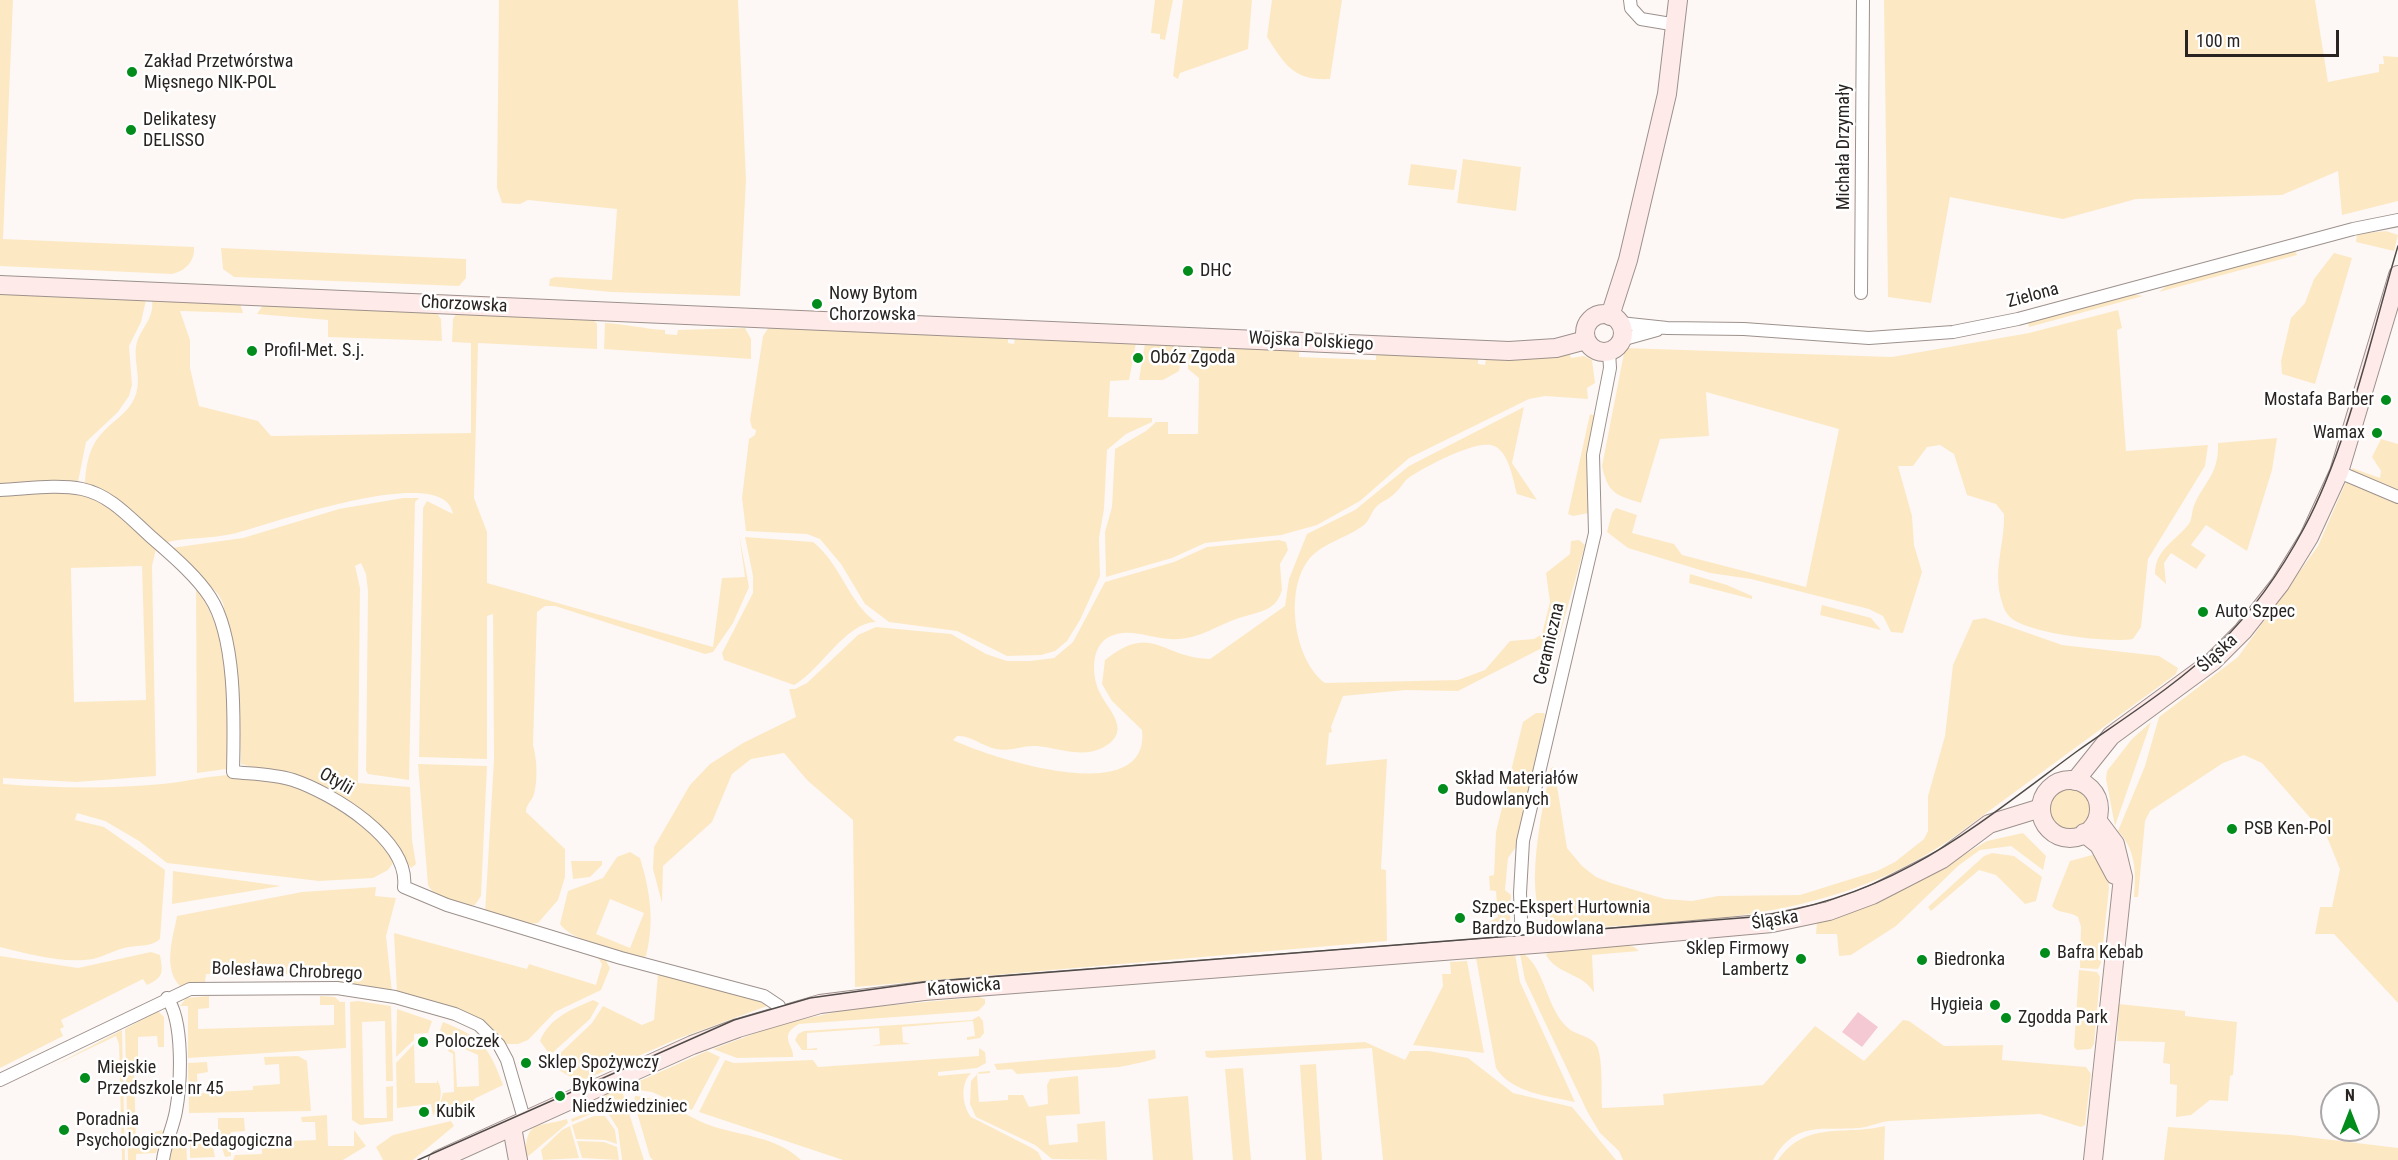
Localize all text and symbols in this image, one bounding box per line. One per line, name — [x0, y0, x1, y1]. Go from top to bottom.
scale bar — [2188, 18, 2342, 56]
text: 100 m — [2196, 30, 2240, 51]
place label: Zakład Przetwórstwa Mięsnego NIK-POL — [144, 51, 293, 94]
marker: Zakład Przetwórstwa Mięsnego NIK-POL — [125, 65, 139, 79]
street label: Michała Drzymały — [1833, 84, 1855, 210]
place label: Delikatesy DELISSO — [143, 109, 216, 152]
marker: Delikatesy DELISSO — [124, 123, 138, 137]
place label: DHC — [1200, 260, 1232, 282]
marker: DHC — [1181, 264, 1195, 278]
street label: Zielona — [2005, 279, 2061, 313]
place label: Nowy Bytom Chorzowska — [829, 283, 918, 326]
street label: Chorzowska — [420, 292, 508, 318]
marker: Nowy Bytom Chorzowska — [810, 297, 824, 311]
street label: Wojska Polskiego — [1248, 328, 1374, 356]
place label: Profil-Met. S.j. — [264, 340, 365, 362]
marker: Profil-Met. S.j. — [245, 344, 259, 358]
place label: Obóz Zgoda — [1150, 347, 1235, 369]
marker: Obóz Zgoda — [1131, 351, 1145, 365]
place label: Mostafa Barber — [2264, 389, 2374, 411]
marker: Mostafa Barber — [2379, 393, 2393, 407]
place label: Wamax — [2313, 422, 2365, 444]
marker: Wamax — [2370, 426, 2384, 440]
street label: Ceramiczna — [1530, 601, 1570, 687]
place label: Auto Szpec — [2215, 601, 2295, 623]
marker: Auto Szpec — [2196, 605, 2210, 619]
street label: Śląska — [2193, 630, 2243, 678]
street label: Otylii — [315, 764, 357, 800]
place label: Skład Materiałów Budowlanych — [1455, 768, 1578, 810]
marker: Skład Materiałów Budowlanych — [1436, 782, 1450, 796]
place label: PSB Ken-Pol — [2244, 818, 2332, 840]
marker: PSB Ken-Pol — [2225, 822, 2239, 836]
place label: Szpec-Ekspert Hurtownia Bardzo Budowlana — [1472, 897, 1650, 940]
street label: Śląska — [1750, 907, 1800, 935]
marker: Szpec-Ekspert Hurtownia Bardzo Budowlana — [1453, 911, 1467, 925]
place label: Sklep Firmowy Lambertz — [1686, 938, 1789, 980]
place label: Bafra Kebab — [2057, 942, 2143, 964]
marker: Bafra Kebab — [2038, 946, 2052, 960]
place label: Biedronka — [1934, 949, 2005, 971]
marker: Sklep Firmowy Lambertz — [1794, 952, 1808, 966]
marker: Biedronka — [1915, 953, 1929, 967]
street label: Bolesława Chrobrego — [211, 959, 363, 985]
street label: Katowicka — [926, 974, 1002, 1002]
place label: Hygieia — [1930, 994, 1983, 1016]
marker: Hygieia — [1988, 998, 2002, 1012]
place label: Zgodda Park — [2018, 1007, 2108, 1029]
marker: Zgodda Park — [1999, 1011, 2013, 1025]
place label: Poloczek — [435, 1031, 500, 1053]
marker: Poloczek — [416, 1035, 430, 1049]
place label: Sklep Spożywczy — [538, 1052, 659, 1074]
marker: Sklep Spożywczy — [519, 1056, 533, 1070]
place label: Miejskie Przedszkole nr 45 — [97, 1057, 224, 1100]
marker: Miejskie Przedszkole nr 45 — [78, 1071, 92, 1085]
place label: Bykowina Niedźwiedziniec — [572, 1075, 687, 1118]
north arrow — [2320, 1082, 2380, 1142]
text: N — [2345, 1086, 2355, 1105]
marker: Bykowina Niedźwiedziniec — [553, 1089, 567, 1103]
place label: Kubik — [436, 1101, 475, 1123]
marker: Kubik — [417, 1105, 431, 1119]
place label: Poradnia Psychologiczno-Pedagogiczna — [76, 1109, 293, 1152]
marker: Poradnia Psychologiczno-Pedagogiczna — [57, 1123, 71, 1137]

